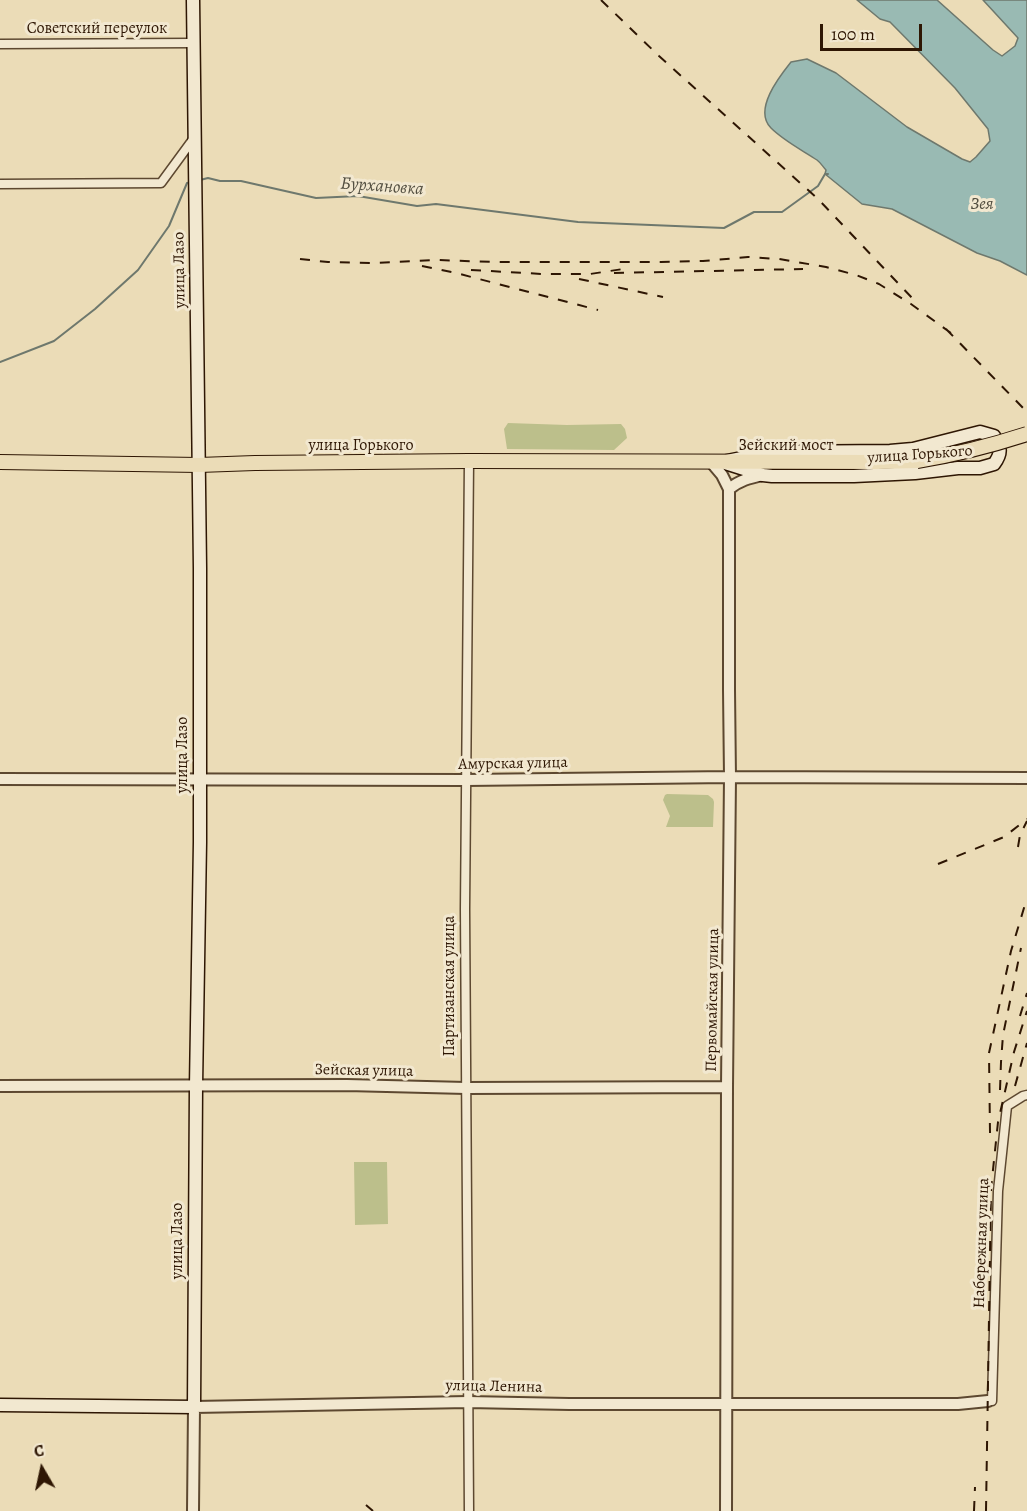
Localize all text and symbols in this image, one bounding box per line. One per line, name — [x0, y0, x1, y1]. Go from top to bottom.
scale bar — [823, 12, 925, 50]
street label: Советский переулок — [27, 19, 167, 39]
text: 100 m — [831, 22, 875, 46]
water label: Бурхановка — [339, 173, 425, 201]
water label: Зея — [970, 194, 994, 216]
street label: улица Лазо — [170, 232, 190, 308]
street label: улица Горького — [308, 436, 414, 456]
street label: Зейский мост — [739, 436, 833, 456]
street label: улица Горького — [867, 442, 973, 468]
street label: улица Лазо — [173, 717, 193, 793]
street label: Амурская улица — [458, 753, 568, 775]
street label: Партизанская улица — [440, 916, 460, 1056]
street label: Первомайская улица — [702, 928, 724, 1072]
street label: Зейская улица — [314, 1061, 414, 1081]
street label: Набережная улица — [970, 1177, 994, 1309]
street label: улица Лазо — [168, 1203, 188, 1279]
street label: улица Ленина — [445, 1377, 543, 1397]
north arrow — [12, 1439, 72, 1499]
text: С — [33, 1440, 46, 1463]

